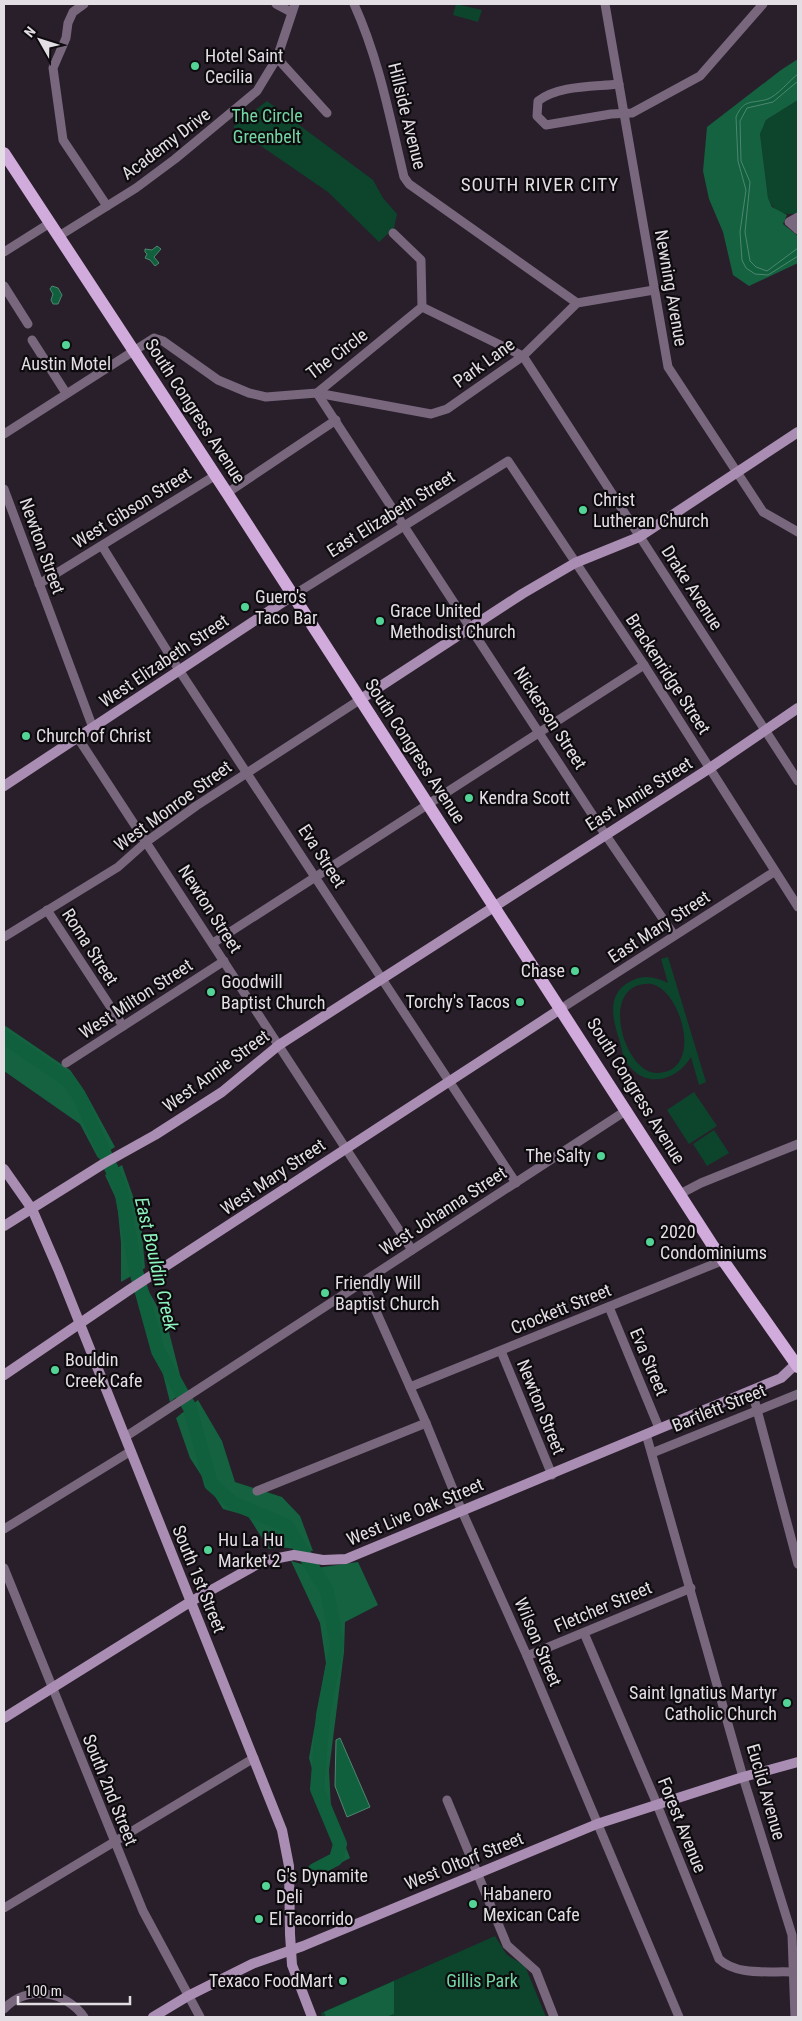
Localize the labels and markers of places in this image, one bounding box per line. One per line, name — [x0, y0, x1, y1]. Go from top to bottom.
place label: Hotel Saint Cecilia — [205, 45, 283, 87]
marker: Hotel Saint Cecilia — [189, 60, 201, 72]
marker: Austin Motel — [60, 339, 72, 351]
place label: Austin Motel — [21, 353, 111, 374]
place label: Christ Lutheran Church — [593, 489, 709, 531]
marker: Christ Lutheran Church — [577, 504, 589, 516]
place label: Guero's Taco Bar — [255, 586, 318, 628]
place label: Grace United Methodist Church — [390, 600, 516, 642]
marker: Guero's Taco Bar — [239, 601, 251, 613]
marker: Grace United Methodist Church — [374, 615, 386, 627]
place label: Church of Christ — [36, 725, 151, 746]
marker: Church of Christ — [20, 730, 32, 742]
place label: Kendra Scott — [479, 787, 570, 808]
marker: Kendra Scott — [463, 792, 475, 804]
place label: Chase — [521, 960, 565, 981]
marker: Chase — [569, 965, 581, 977]
place label: Goodwill Baptist Church — [221, 971, 325, 1013]
marker: Goodwill Baptist Church — [205, 986, 217, 998]
place label: Torchy's Tacos — [406, 991, 510, 1012]
marker: Torchy's Tacos — [514, 996, 526, 1008]
place label: The Salty — [525, 1145, 591, 1166]
marker: The Salty — [595, 1150, 607, 1162]
place label: 2020 Condominiums — [660, 1221, 767, 1263]
marker: 2020 Condominiums — [644, 1236, 656, 1248]
place label: Friendly Will Baptist Church — [335, 1272, 439, 1314]
marker: Friendly Will Baptist Church — [319, 1287, 331, 1299]
place label: Bouldin Creek Cafe — [65, 1349, 142, 1391]
marker: Bouldin Creek Cafe — [49, 1364, 61, 1376]
place label: Hu La Hu Market 2 — [218, 1529, 283, 1571]
marker: Hu La Hu Market 2 — [202, 1544, 214, 1556]
place label: Saint Ignatius Martyr Catholic Church — [629, 1682, 778, 1724]
marker: Saint Ignatius Martyr Catholic Church — [781, 1697, 793, 1709]
place label: G's Dynamite Deli — [276, 1865, 368, 1907]
marker: G's Dynamite Deli — [260, 1880, 272, 1892]
place label: Habanero Mexican Cafe — [483, 1883, 580, 1925]
marker: Habanero Mexican Cafe — [467, 1898, 479, 1910]
place label: El Tacorrido — [269, 1908, 353, 1929]
marker: El Tacorrido — [253, 1913, 265, 1925]
place label: Texaco FoodMart — [209, 1970, 333, 1991]
marker: Texaco FoodMart — [337, 1975, 349, 1987]

